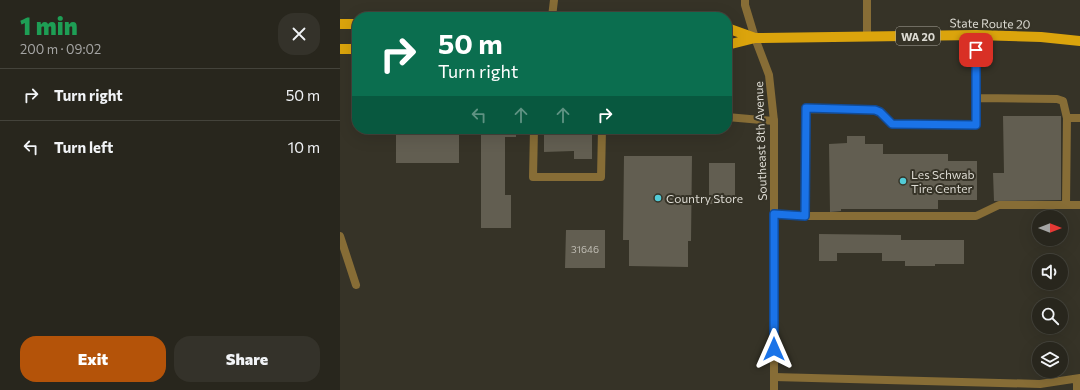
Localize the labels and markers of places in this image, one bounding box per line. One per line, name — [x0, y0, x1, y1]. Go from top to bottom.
pin — [959, 33, 993, 67]
place label: Les Schwab Tire Center — [911, 167, 975, 195]
marker: Les Schwab Tire Center — [898, 176, 908, 186]
place label: Country Store — [666, 191, 743, 205]
marker: Country Store — [653, 193, 663, 203]

